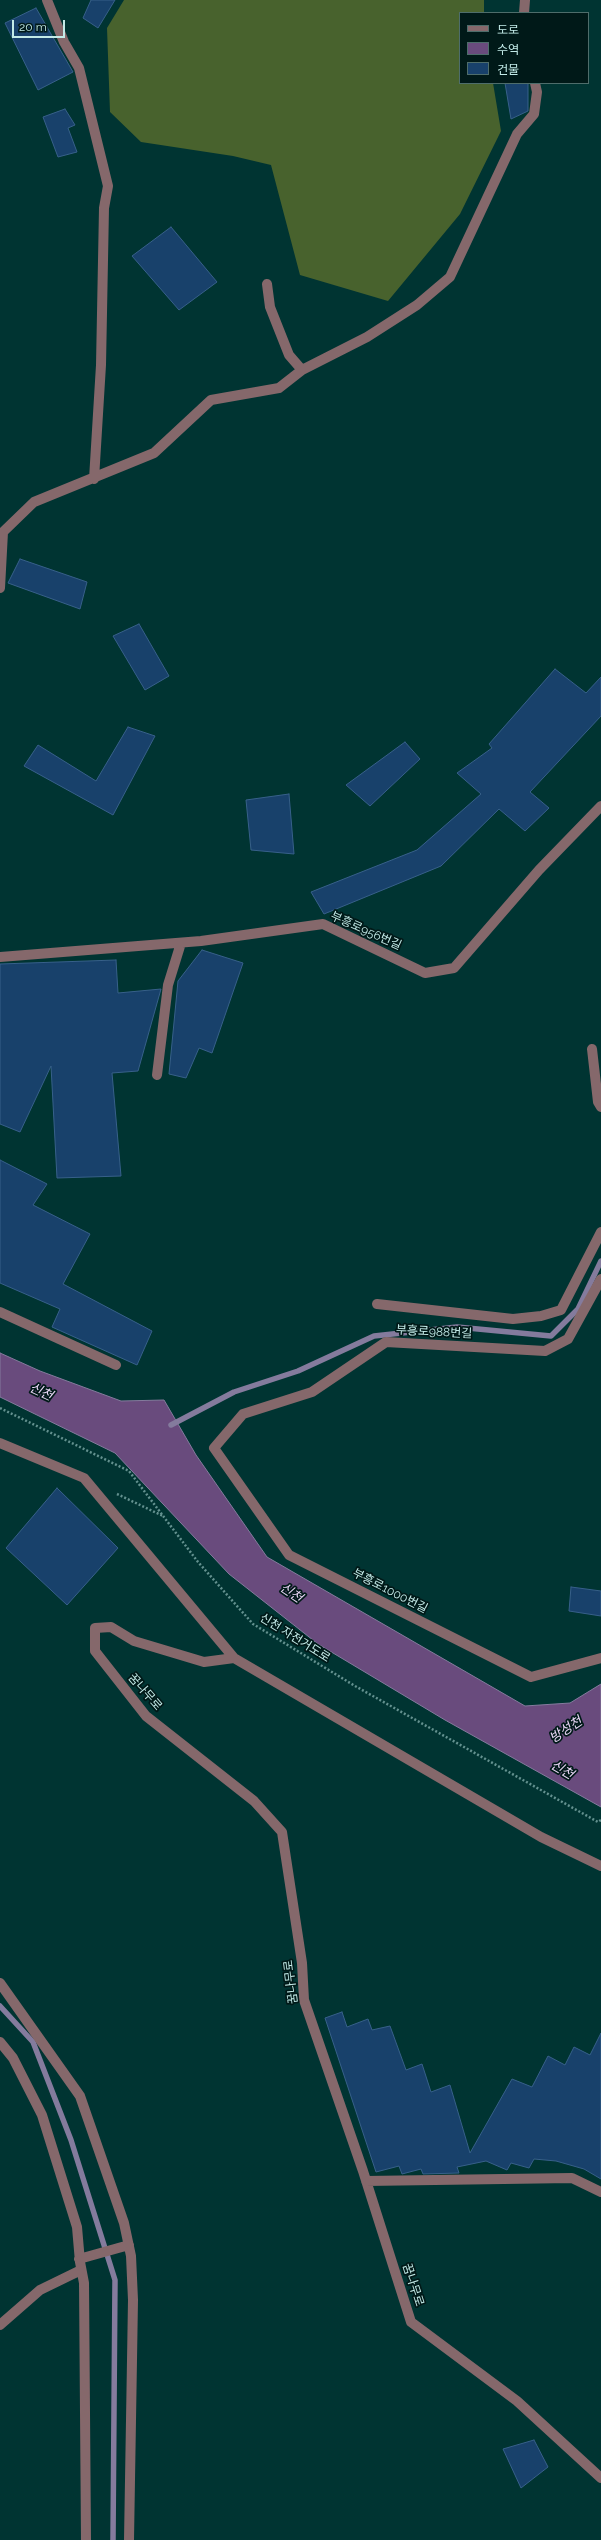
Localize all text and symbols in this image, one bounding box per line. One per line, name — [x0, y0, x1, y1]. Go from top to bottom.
scale bar — [14, 12, 67, 38]
legend — [459, 12, 589, 84]
text: 20 m — [19, 20, 47, 34]
text: 도로 — [497, 23, 519, 37]
text: 수역 — [497, 43, 519, 57]
text: 건물 — [497, 63, 519, 77]
street label: 부흥로956번길 — [328, 909, 404, 953]
street label: 부흥로988번길 — [395, 1323, 473, 1341]
water label: 신천 — [27, 1380, 55, 1404]
street label: 부흥로1000번길 — [350, 1566, 430, 1616]
water label: 신천 — [277, 1580, 305, 1606]
street label: 신천 자전거도로 — [257, 1611, 333, 1665]
street label: 꿈나무로 — [125, 1671, 165, 1713]
water label: 방성천 — [547, 1714, 585, 1746]
water label: 신천 — [548, 1757, 576, 1783]
street label: 꿈나무로 — [281, 1959, 301, 2005]
street label: 꿈나무로 — [399, 2262, 427, 2308]

